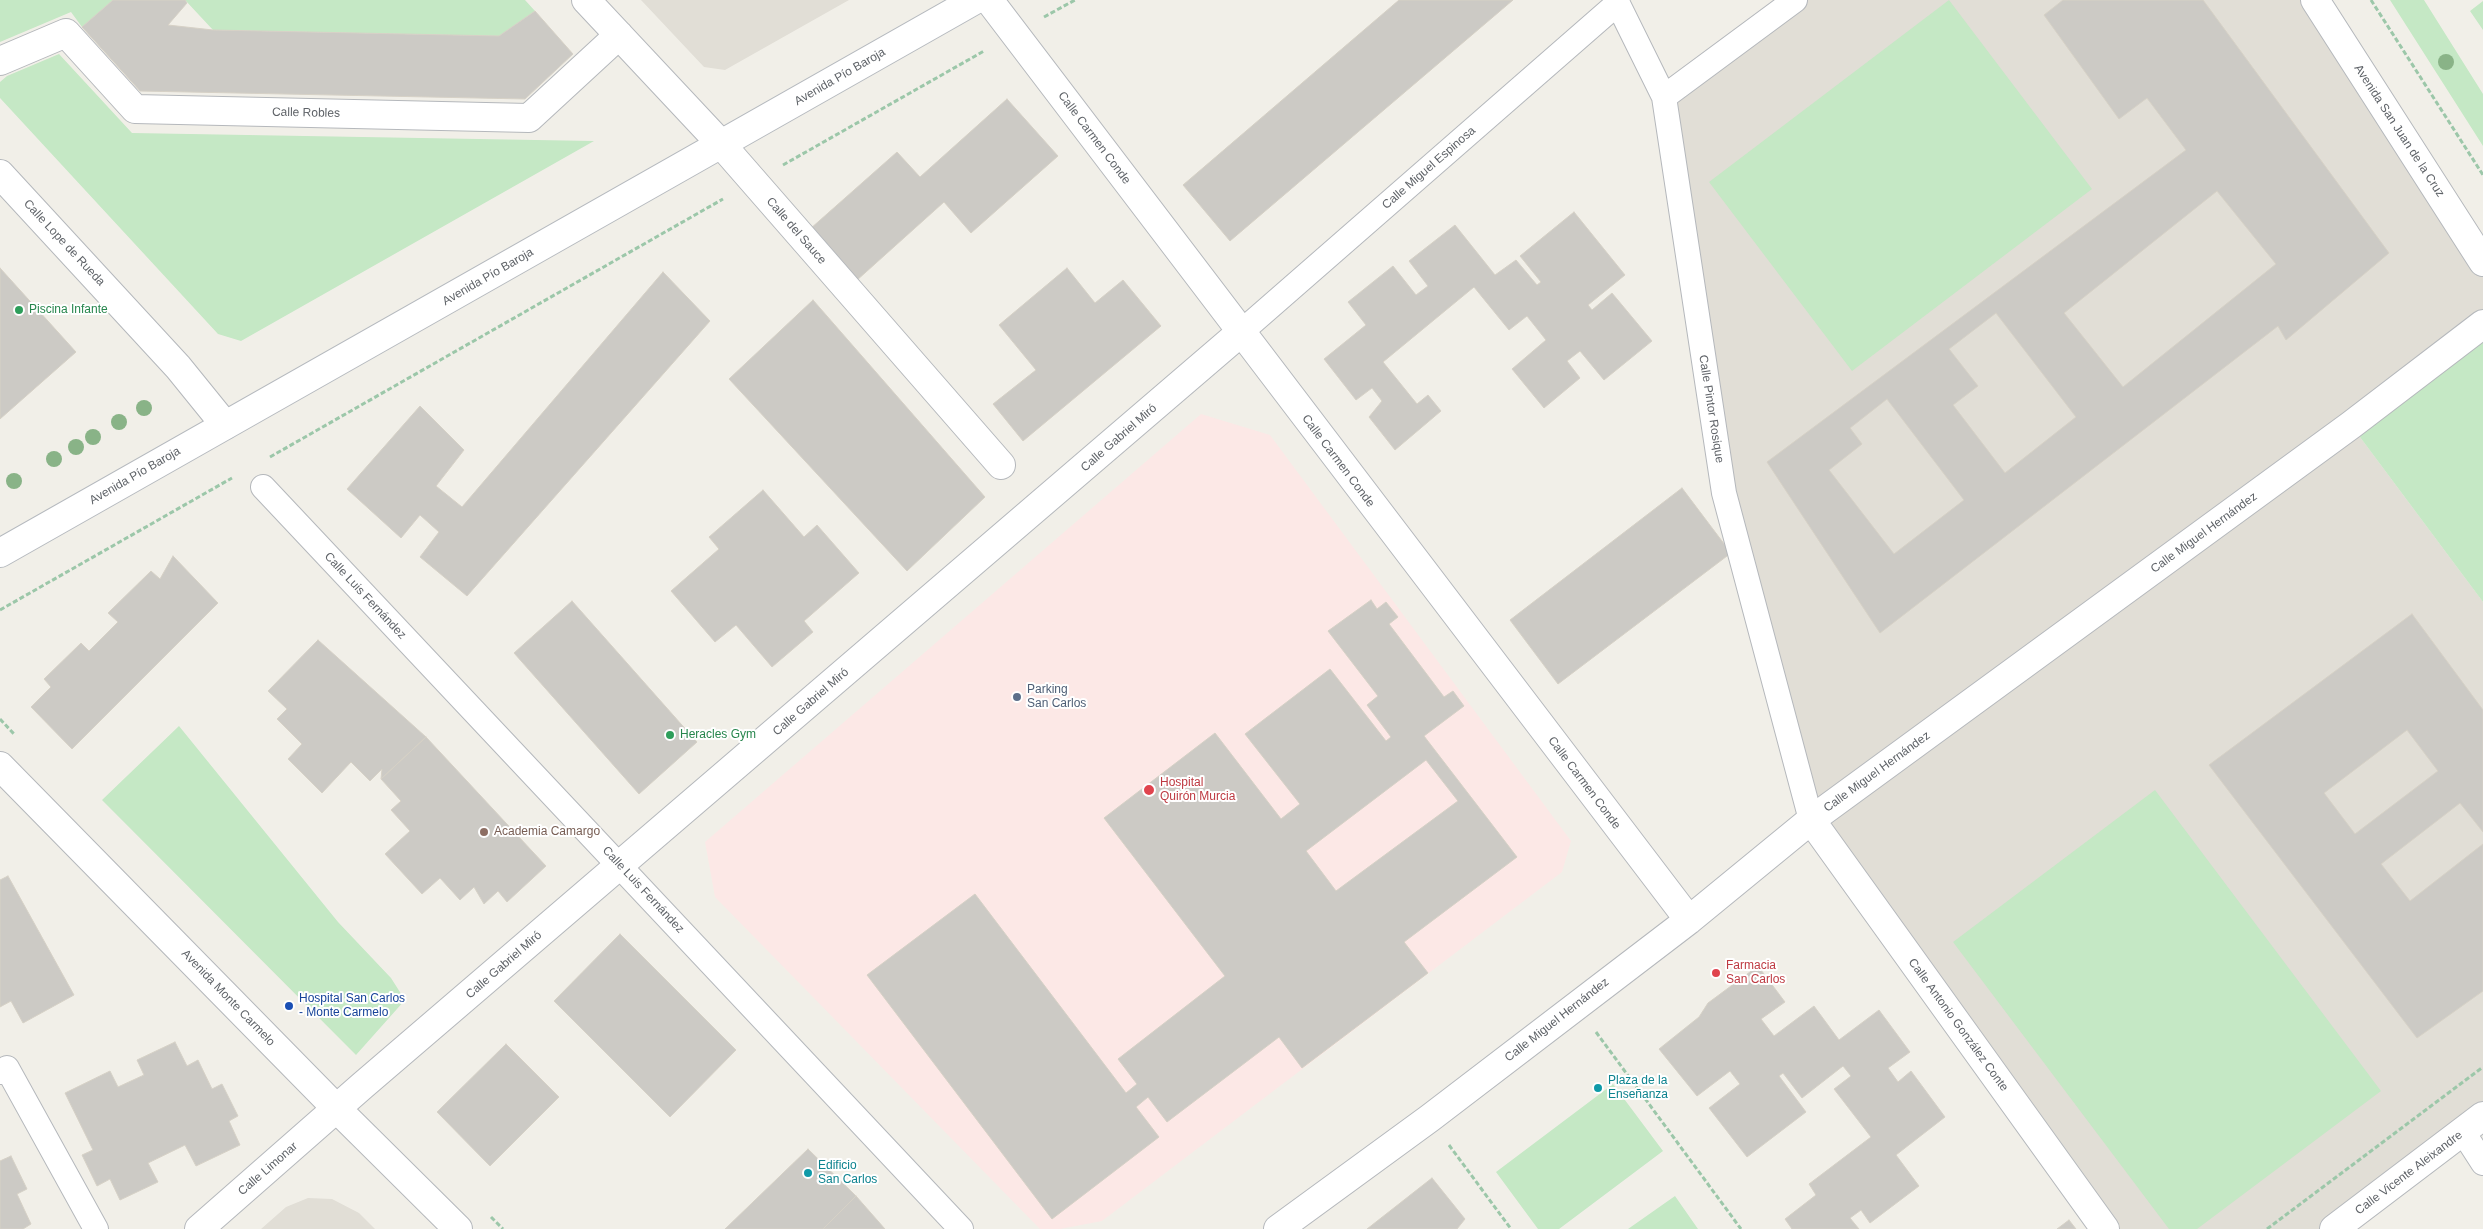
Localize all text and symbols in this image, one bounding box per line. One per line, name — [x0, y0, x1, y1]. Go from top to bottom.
street label: Avenida Pío Baroja — [792, 45, 888, 109]
street label: Avenida San Juan de la Cruz — [2351, 62, 2447, 200]
street label: Calle Carmen Conde — [1055, 89, 1133, 187]
street label: Calle Robles — [272, 105, 340, 121]
street label: Calle Miguel Espinosa — [1379, 124, 1479, 212]
street label: Calle del Sauce — [763, 195, 829, 267]
street label: Calle Lope de Rueda — [20, 197, 108, 289]
street label: Avenida Pío Baroja — [440, 245, 536, 309]
place label: Piscina Infante — [29, 303, 108, 317]
marker: Piscina Infante — [13, 304, 25, 316]
street label: Calle Pintor Rosique — [1695, 354, 1727, 464]
street label: Calle Gabriel Miró — [1078, 401, 1160, 475]
street label: Calle Carmen Conde — [1299, 412, 1377, 510]
street label: Avenida Pío Baroja — [87, 444, 183, 508]
street label: Calle Miguel Hernández — [2148, 490, 2260, 576]
street label: Calle Luis Fernández — [321, 550, 409, 642]
street label: Calle Gabriel Miró — [770, 665, 852, 739]
place label: Parking San Carlos — [1027, 683, 1086, 711]
marker: Parking San Carlos — [1011, 691, 1023, 703]
place label: Heracles Gym — [680, 728, 756, 742]
marker: Heracles Gym — [664, 729, 676, 741]
street label: Calle Miguel Hernández — [1821, 729, 1933, 815]
street label: Calle Carmen Conde — [1545, 734, 1623, 832]
place label: Hospital Quirón Murcia — [1160, 776, 1235, 804]
marker: Hospital Quirón Murcia — [1142, 783, 1156, 797]
place label: Academia Camargo — [494, 825, 600, 839]
marker: Academia Camargo — [478, 826, 490, 838]
street label: Calle Luis Fernández — [599, 844, 687, 936]
street label: Calle Gabriel Miró — [463, 928, 545, 1002]
street label: Avenida Monte Carmelo — [178, 947, 278, 1049]
street label: Calle Antonio González Conte — [1905, 956, 2011, 1094]
place label: Farmacia San Carlos — [1726, 959, 1785, 987]
marker: Farmacia San Carlos — [1710, 967, 1722, 979]
street label: Calle Miguel Hernández — [1502, 975, 1612, 1065]
place label: Hospital San Carlos - Monte Carmelo — [299, 992, 405, 1020]
marker: Hospital San Carlos - Monte Carmelo — [283, 1000, 295, 1012]
place label: Plaza de la Enseñanza — [1608, 1074, 1668, 1102]
marker: Plaza de la Enseñanza — [1592, 1082, 1604, 1094]
street label: Calle Vicente Aleixandre — [2353, 1128, 2465, 1218]
street label: Calle Limonar — [235, 1139, 301, 1199]
place label: Edificio San Carlos — [818, 1159, 877, 1187]
marker: Edificio San Carlos — [802, 1167, 814, 1179]

